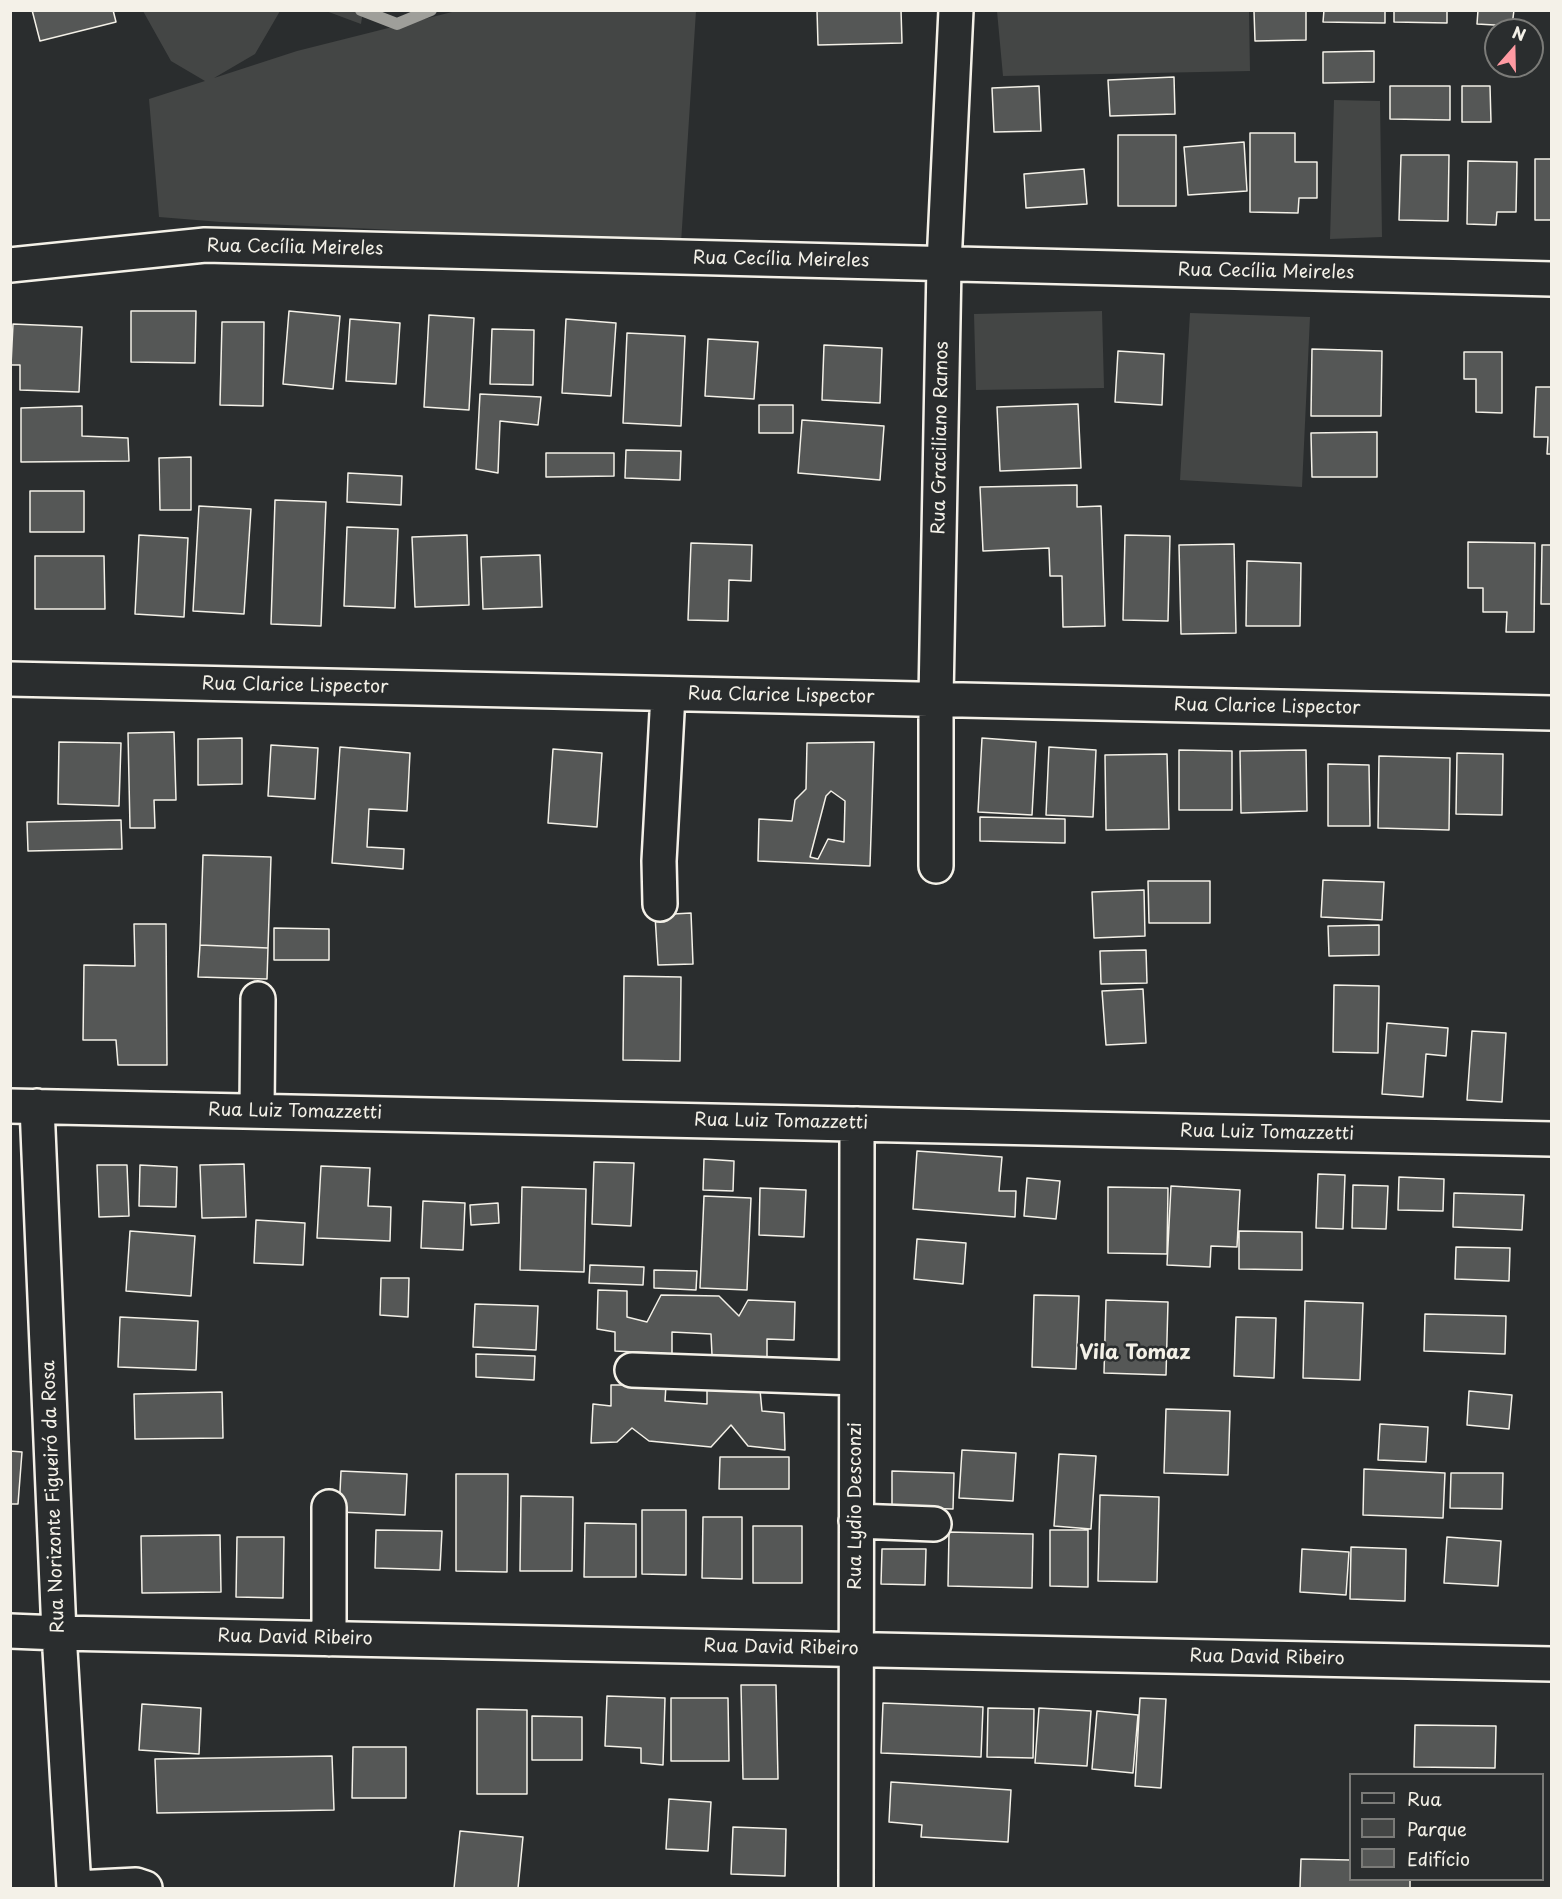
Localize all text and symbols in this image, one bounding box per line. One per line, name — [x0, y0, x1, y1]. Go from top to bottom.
north arrow — [1484, 18, 1544, 78]
text: N — [1509, 20, 1530, 46]
street label: Rua Cecília Meireles — [206, 236, 384, 260]
street label: Rua Cecília Meireles — [692, 248, 870, 272]
street label: Rua Cecília Meireles — [1177, 260, 1355, 284]
street label: Rua Graciliano Ramos — [929, 341, 953, 535]
street label: Rua Clarice Lispector — [201, 674, 389, 698]
street label: Rua Clarice Lispector — [687, 684, 875, 708]
street label: Rua Clarice Lispector — [1173, 695, 1361, 719]
street label: Rua Luiz Tomazzetti — [208, 1100, 382, 1124]
street label: Rua Luiz Tomazzetti — [694, 1110, 868, 1134]
street label: Rua Luiz Tomazzetti — [1180, 1121, 1354, 1145]
district label: Vila Tomaz — [1079, 1341, 1191, 1365]
street label: Rua Norizonte Figueiró da Rosa — [38, 1360, 70, 1634]
street label: Rua Lydio Desconzi — [845, 1422, 867, 1590]
street label: Rua David Ribeiro — [217, 1626, 373, 1650]
street label: Rua David Ribeiro — [703, 1636, 859, 1660]
street label: Rua David Ribeiro — [1189, 1646, 1345, 1670]
legend — [1349, 1773, 1544, 1881]
text: Rua — [1407, 1785, 1442, 1812]
text: Parque — [1407, 1815, 1467, 1842]
text: Edifício — [1407, 1845, 1470, 1872]

